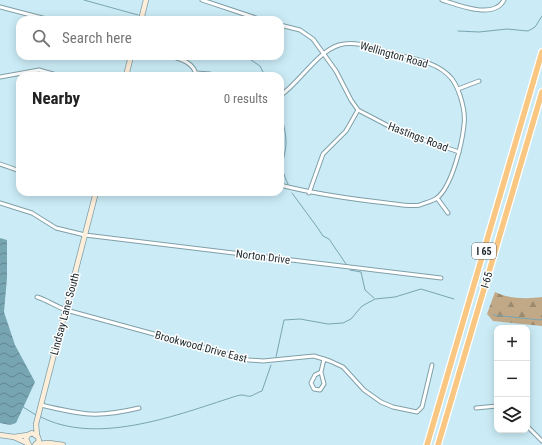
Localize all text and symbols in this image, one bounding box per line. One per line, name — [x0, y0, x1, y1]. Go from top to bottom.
search box — [16, 16, 284, 60]
icon: search — [30, 27, 52, 49]
text: Search here — [62, 29, 132, 47]
street label: Wellington Road — [358, 39, 430, 71]
text: Nearby — [32, 88, 80, 108]
text: 0 results — [224, 91, 268, 106]
street label: Hastings Road — [386, 120, 450, 154]
road number: I 65 — [472, 243, 496, 259]
street label: Norton Drive — [235, 247, 291, 267]
street label: I-65 — [478, 270, 496, 290]
street label: Lindsay Lane South — [48, 272, 82, 356]
map controls — [494, 325, 530, 433]
button: + — [494, 325, 530, 361]
street label: Brookwood Drive East — [153, 328, 249, 366]
button: − — [494, 361, 530, 397]
button: layers — [494, 397, 530, 433]

